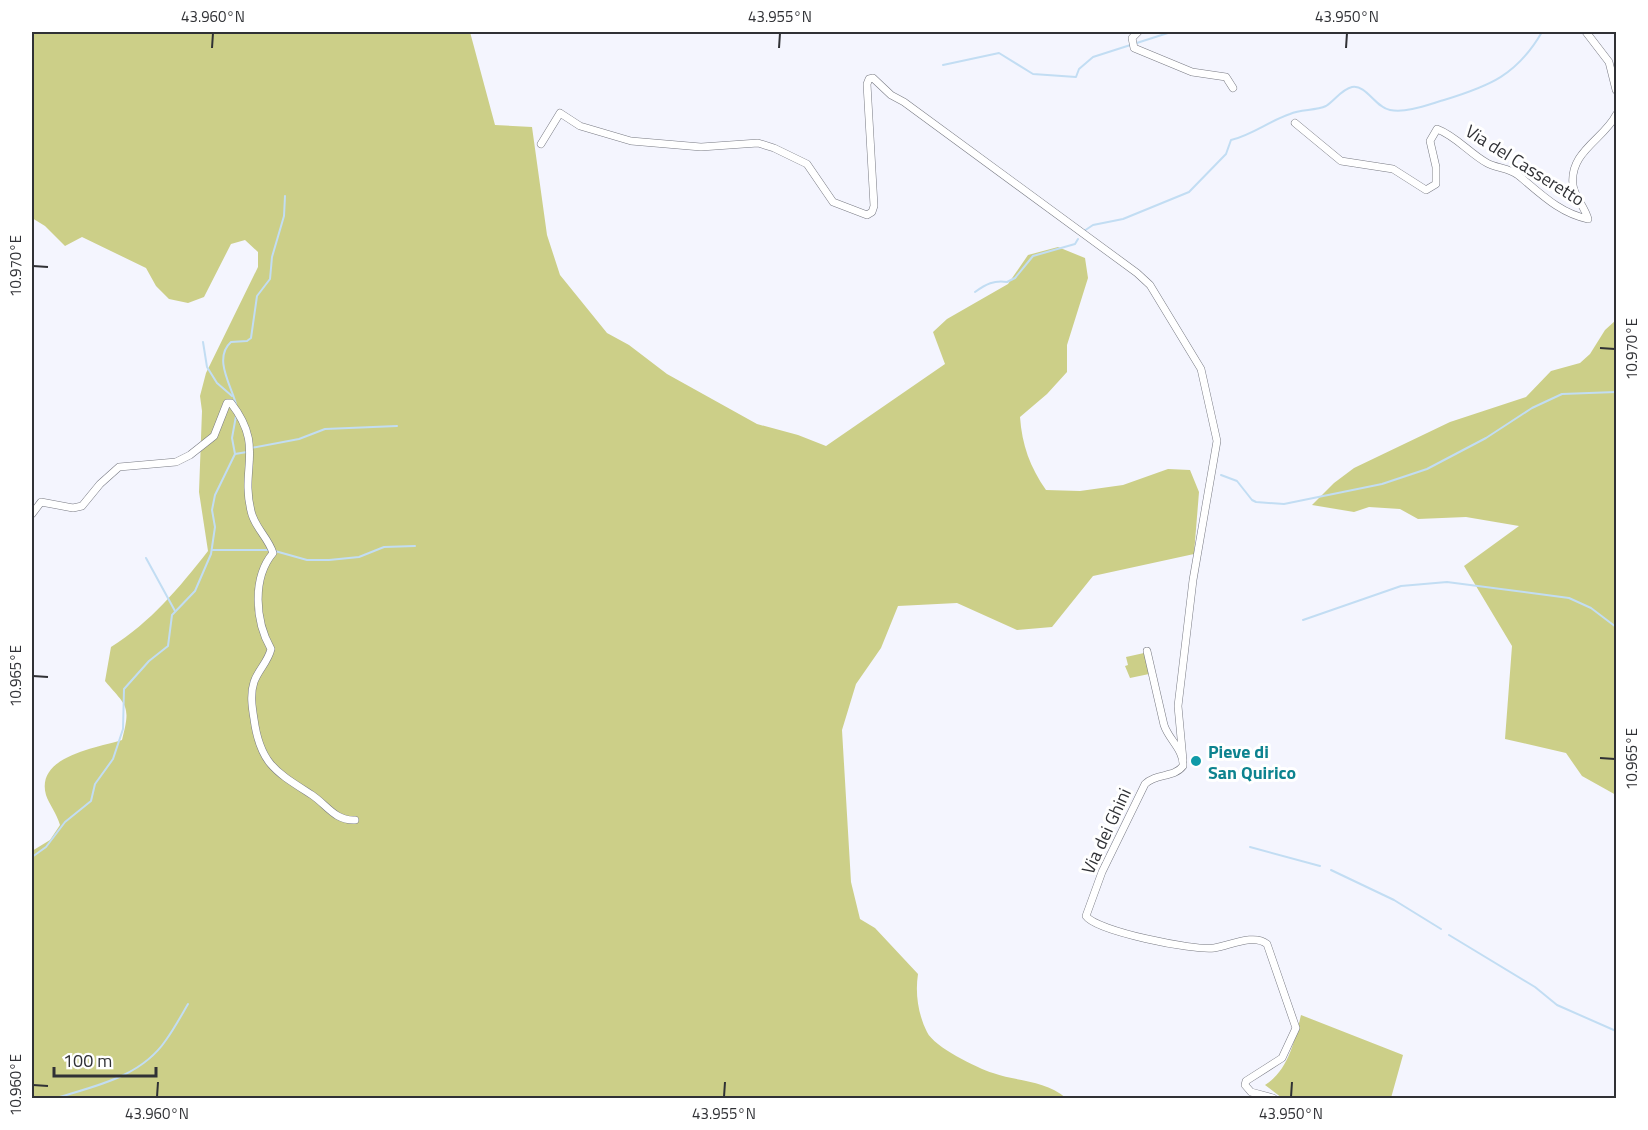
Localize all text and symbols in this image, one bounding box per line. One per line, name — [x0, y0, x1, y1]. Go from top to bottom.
text: 43.960°N — [181, 5, 245, 28]
text: 43.955°N — [748, 5, 812, 28]
text: 43.950°N — [1315, 5, 1379, 28]
street label: Via del Casseretto — [1460, 118, 1590, 212]
text: 10.970°E — [4, 235, 27, 297]
text: 10.970°E — [1620, 318, 1643, 380]
text: 10.965°E — [4, 645, 27, 707]
text: 10.965°E — [1620, 728, 1643, 790]
place label: Pieve di San Quirico — [1208, 738, 1296, 786]
marker: Pieve di San Quirico — [1189, 754, 1203, 768]
street label: Via dei Ghini — [1074, 784, 1138, 878]
scale bar — [54, 1040, 156, 1078]
text: 100 m — [63, 1047, 112, 1074]
text: 10.960°E — [4, 1054, 27, 1116]
text: 43.960°N — [125, 1102, 189, 1125]
text: 43.955°N — [692, 1102, 756, 1125]
text: 43.950°N — [1259, 1102, 1323, 1125]

